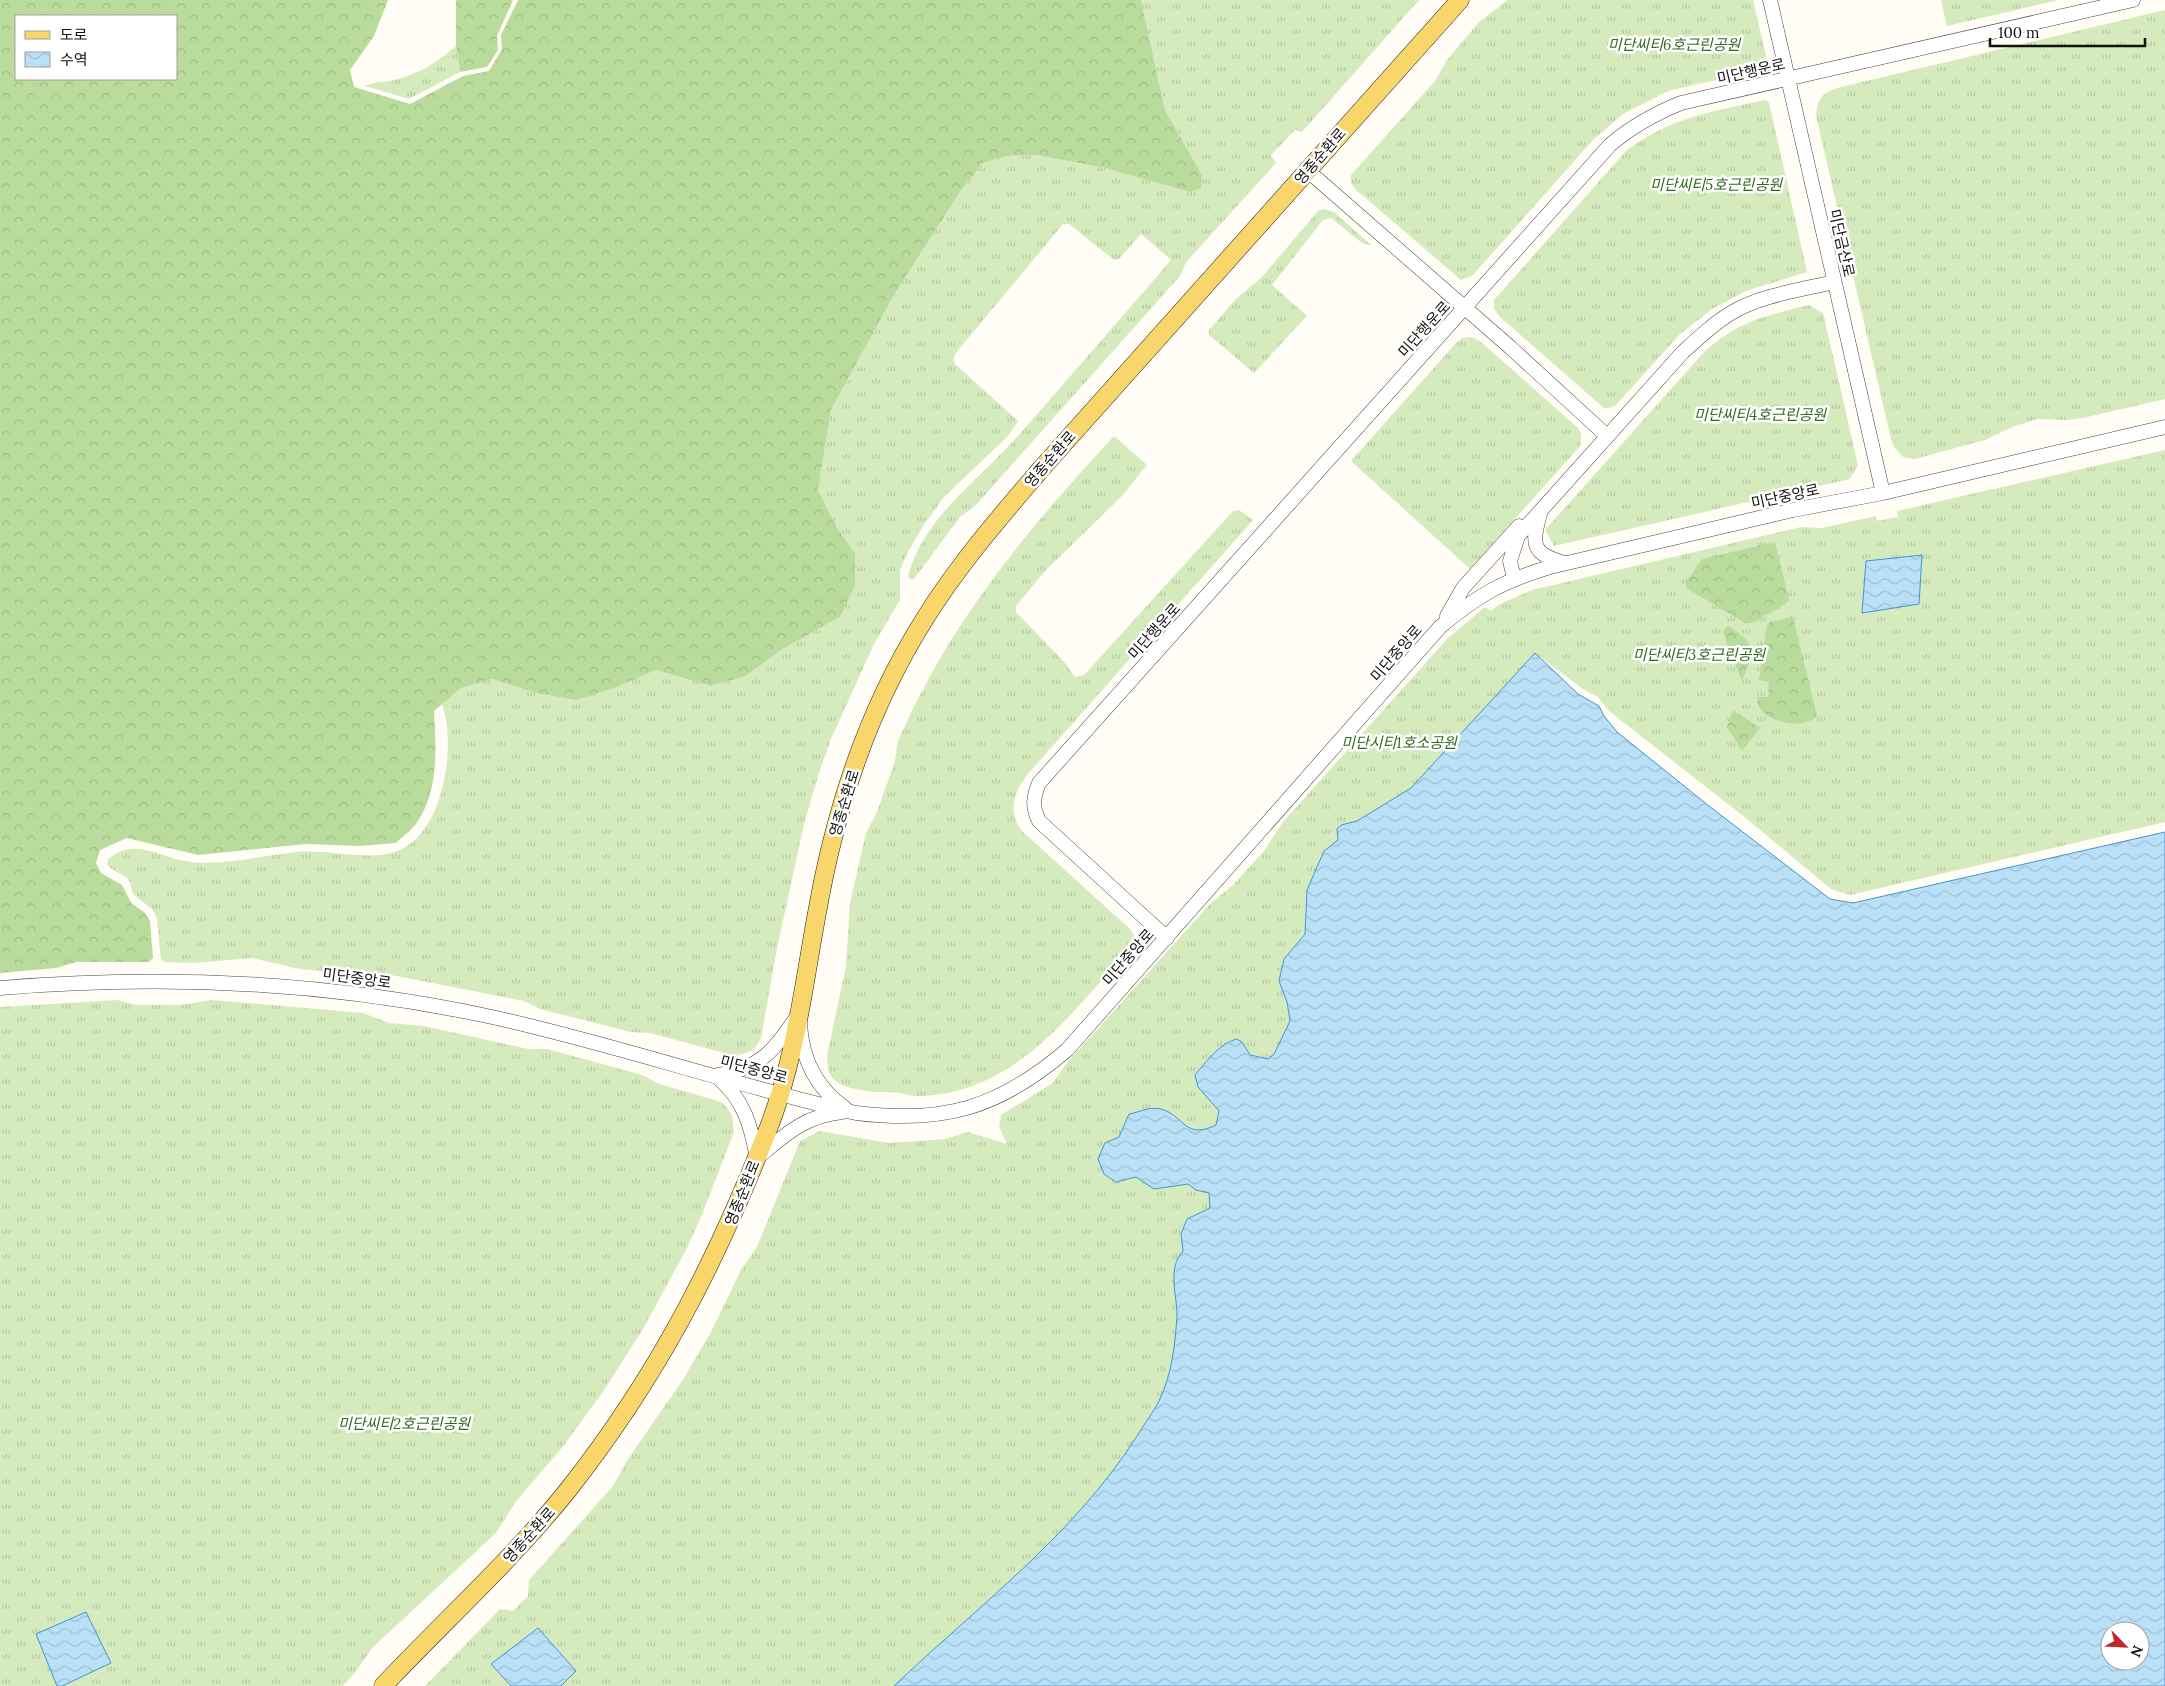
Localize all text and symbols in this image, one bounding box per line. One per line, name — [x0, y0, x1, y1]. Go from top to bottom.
legend — [15, 15, 178, 80]
scale bar — [1990, 15, 2145, 47]
text: 100 m — [1998, 23, 2039, 42]
text: 도로 — [60, 25, 88, 44]
park label: 미단씨티6호근린공원 — [1608, 35, 1741, 54]
text: 수역 — [60, 50, 88, 69]
street label: 미단행운로 — [1715, 54, 1787, 88]
street label: 영종순환로 — [1290, 124, 1350, 188]
park label: 미단씨티5호근린공원 — [1650, 175, 1783, 194]
street label: 미단금산로 — [1825, 207, 1859, 279]
street label: 미단행운로 — [1394, 297, 1454, 361]
park label: 미단씨티4호근린공원 — [1694, 405, 1827, 424]
street label: 영종순환로 — [1020, 427, 1080, 491]
street label: 미단중앙로 — [1749, 480, 1821, 512]
street label: 미단행운로 — [1124, 599, 1184, 663]
street label: 미단중앙로 — [1366, 621, 1426, 685]
park label: 미단씨티3호근린공원 — [1633, 645, 1766, 664]
park label: 미단시티1호소공원 — [1341, 733, 1458, 752]
street label: 영종순환로 — [825, 767, 863, 839]
street label: 미단중앙로 — [1098, 925, 1158, 989]
street label: 미단중앙로 — [322, 964, 392, 992]
street label: 미단중앙로 — [718, 1051, 790, 1087]
street label: 영종순환로 — [720, 1157, 764, 1229]
park label: 미단씨티2호근린공원 — [338, 1414, 471, 1433]
street label: 영종순환로 — [499, 1503, 559, 1567]
north arrow — [2100, 1621, 2150, 1671]
text: N — [2126, 1643, 2147, 1660]

